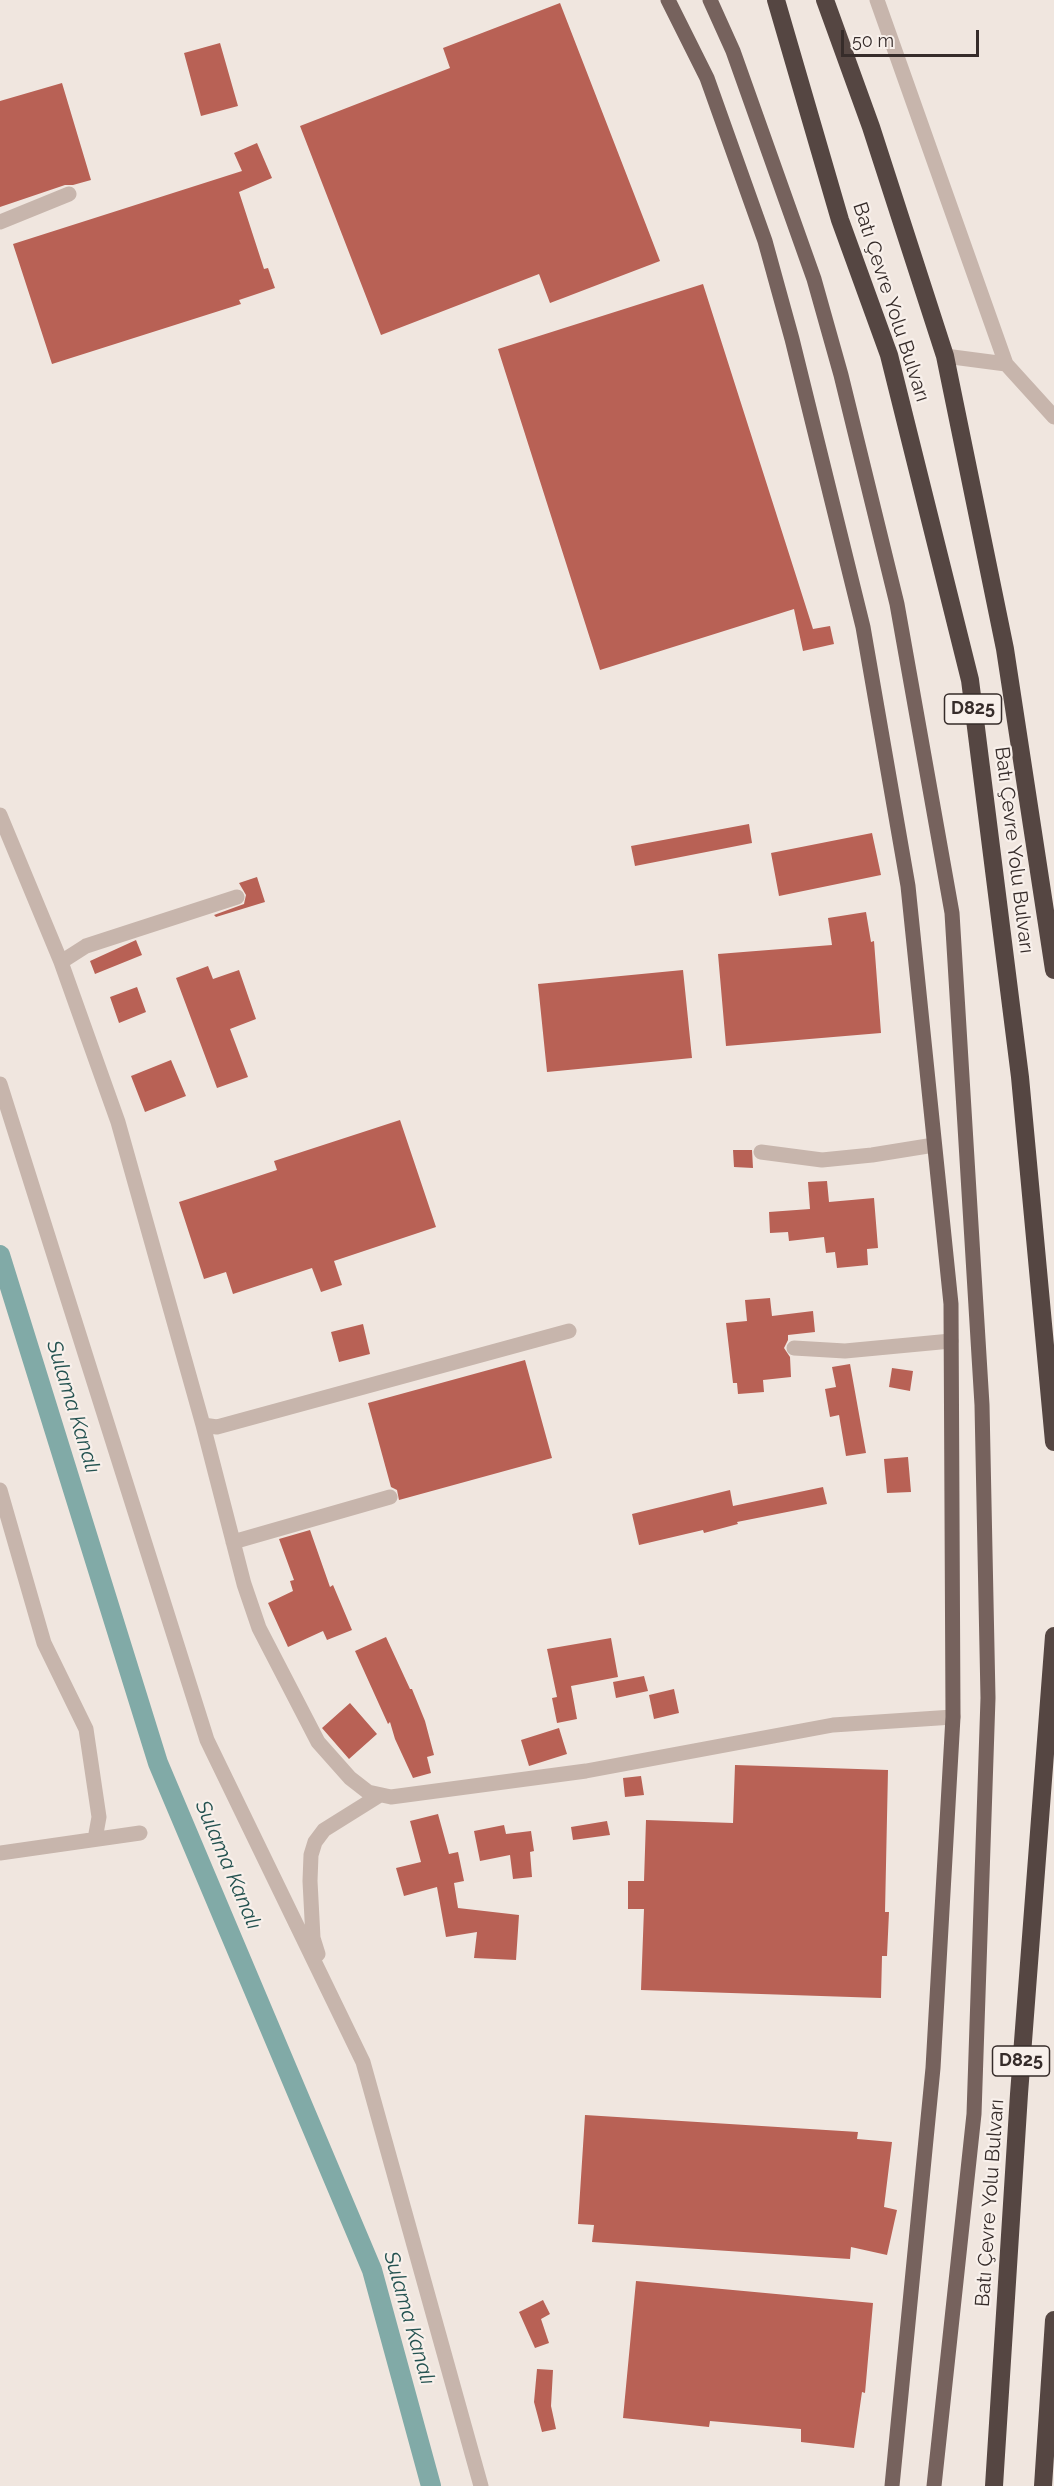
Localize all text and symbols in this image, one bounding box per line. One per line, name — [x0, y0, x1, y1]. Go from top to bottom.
scale bar — [844, 18, 982, 56]
text: 50 m — [852, 30, 894, 51]
street label: Batı Çevre Yolu Bulvarı — [847, 199, 935, 405]
road number: D825 — [944, 694, 1002, 724]
street label: Batı Çevre Yolu Bulvarı — [989, 745, 1039, 955]
water label: Sulama Kanalı — [41, 1338, 105, 1476]
water label: Sulama Kanalı — [190, 1797, 266, 1933]
road number: D825 — [992, 2046, 1050, 2076]
street label: Batı Çevre Yolu Bulvarı — [971, 2098, 1009, 2308]
water label: Sulama Kanalı — [378, 2248, 440, 2388]

